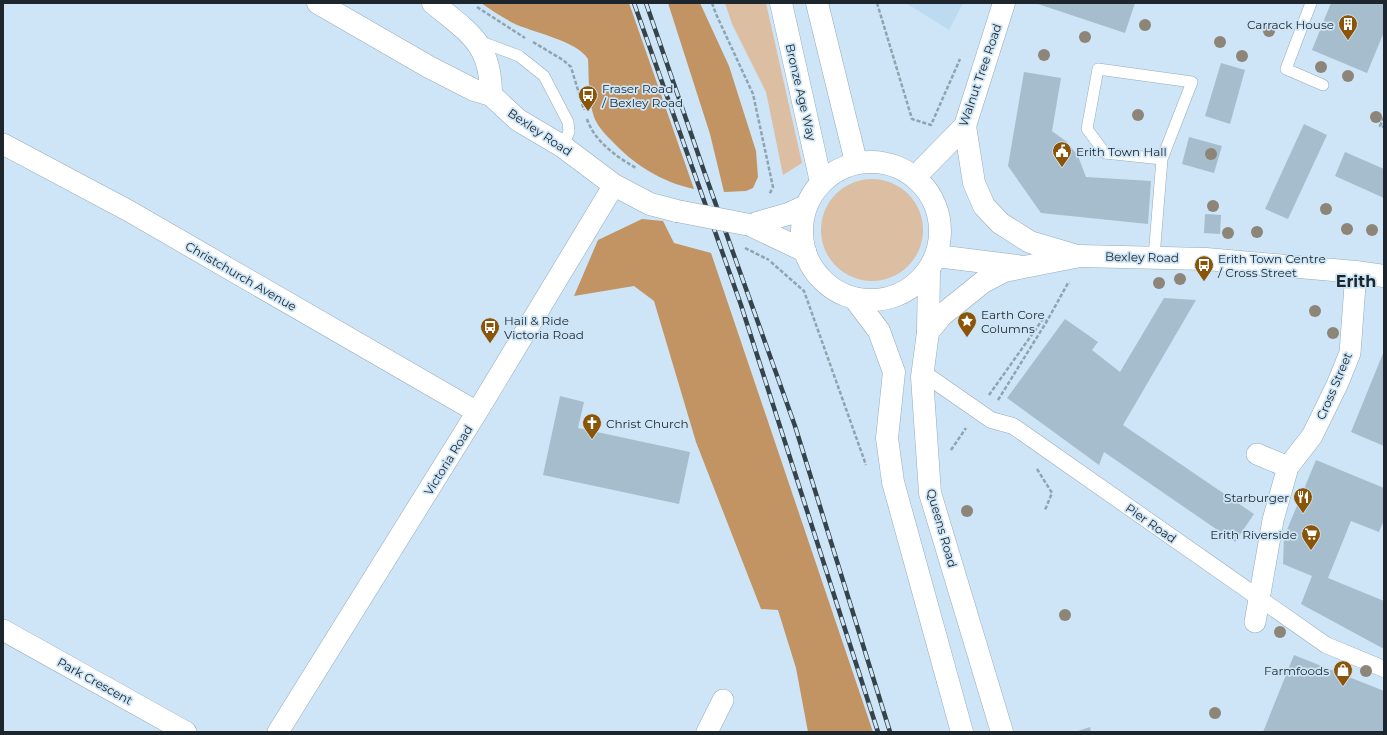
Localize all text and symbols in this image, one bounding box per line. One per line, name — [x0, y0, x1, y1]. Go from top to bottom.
building icon: Carrack House — [1337, 13, 1359, 41]
place label: Carrack House — [1247, 17, 1334, 32]
street label: Walnut Tree Road — [955, 22, 1005, 128]
street label: Bronze Age Way — [783, 42, 820, 142]
place label: Fraser Road / Bexley Road — [601, 81, 683, 110]
bus stop icon: Fraser Road / Bexley Road — [577, 84, 599, 112]
street label: Bexley Road — [505, 105, 575, 159]
public building icon: Erith Town Hall — [1051, 140, 1073, 168]
place label: Erith Town Hall — [1076, 144, 1167, 159]
street label: Christchurch Avenue — [183, 238, 299, 314]
street label: Bexley Road — [1105, 249, 1179, 265]
place label: Erith Town Centre / Cross Street — [1217, 251, 1326, 280]
bus stop icon: Erith Town Centre / Cross Street — [1193, 254, 1215, 282]
district label: Erith — [1336, 272, 1376, 291]
place label: Earth Core Columns — [981, 307, 1045, 336]
place icon: Earth Core Columns — [956, 310, 978, 338]
place label: Hail & Ride Victoria Road — [504, 313, 584, 342]
bus stop icon: Hail & Ride Victoria Road — [479, 316, 501, 344]
street label: Cross Street — [1313, 350, 1355, 422]
church icon: Christ Church — [581, 412, 603, 440]
place label: Christ Church — [606, 416, 689, 431]
street label: Victoria Road — [420, 422, 476, 498]
restaurant icon: Starburger — [1292, 486, 1314, 514]
street label: Queens Road — [924, 487, 960, 569]
place label: Starburger — [1224, 490, 1289, 505]
street label: Pier Road — [1123, 500, 1179, 546]
supermarket icon: Erith Riverside — [1300, 523, 1322, 551]
place label: Erith Riverside — [1210, 527, 1297, 542]
street label: Park Crescent — [55, 654, 135, 708]
shop icon: Farmfoods — [1332, 659, 1354, 687]
place label: Farmfoods — [1264, 663, 1329, 678]

